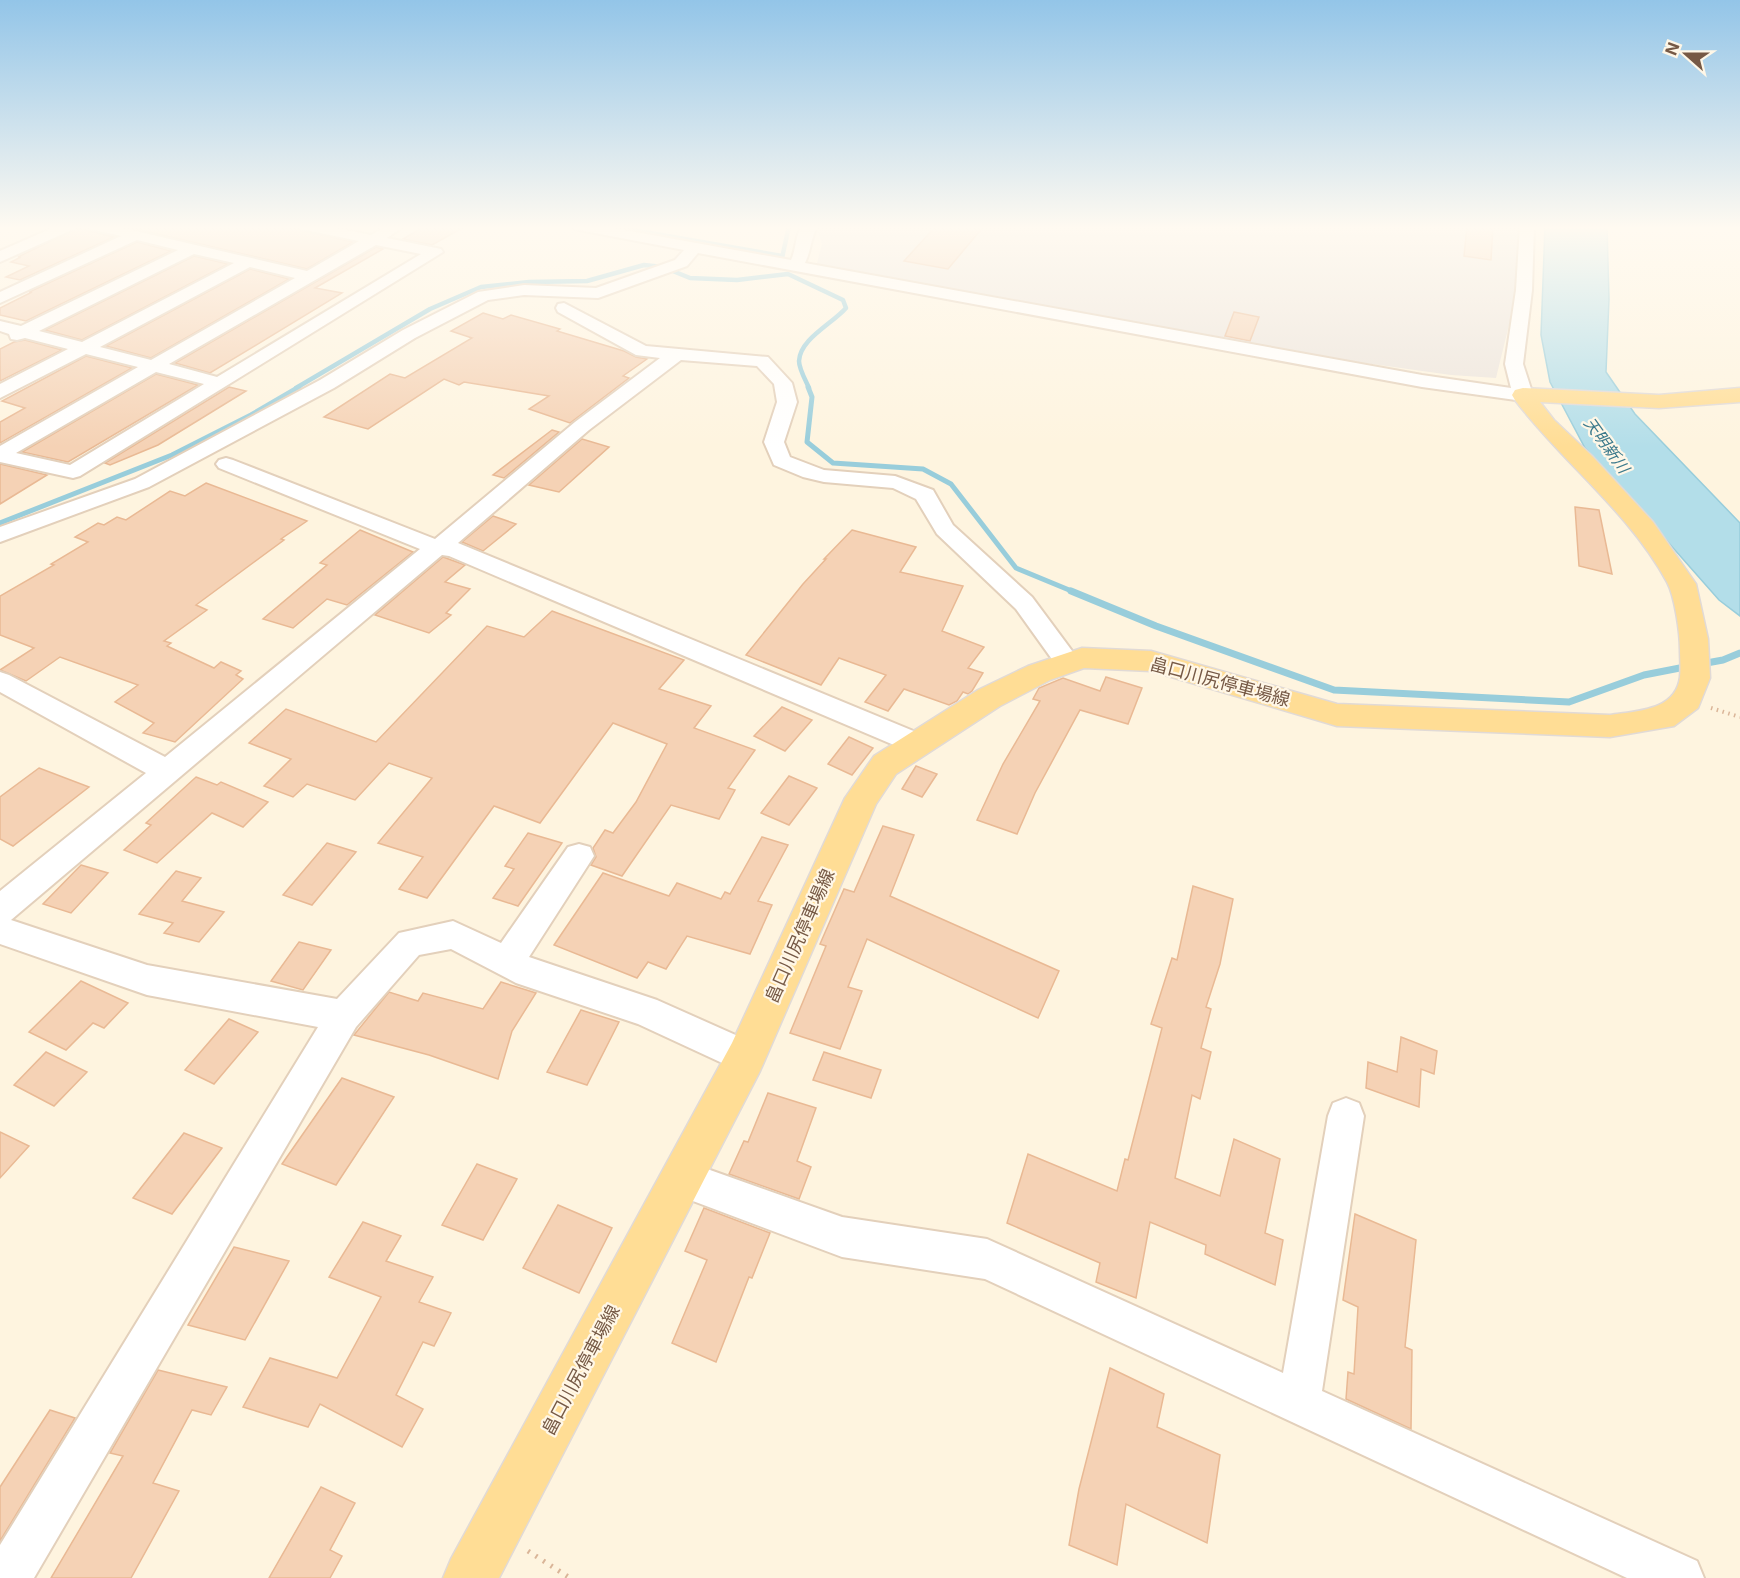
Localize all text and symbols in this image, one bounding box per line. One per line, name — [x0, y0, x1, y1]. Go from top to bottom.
north arrow — [1656, 24, 1716, 84]
text: N — [1660, 39, 1684, 58]
water label: 天明新川 — [1580, 413, 1635, 478]
street label: 畠口川尻停車場線 — [1148, 653, 1292, 710]
street label: 畠口川尻停車場線 — [761, 866, 838, 1006]
street label: 畠口川尻停車場線 — [537, 1301, 624, 1438]

